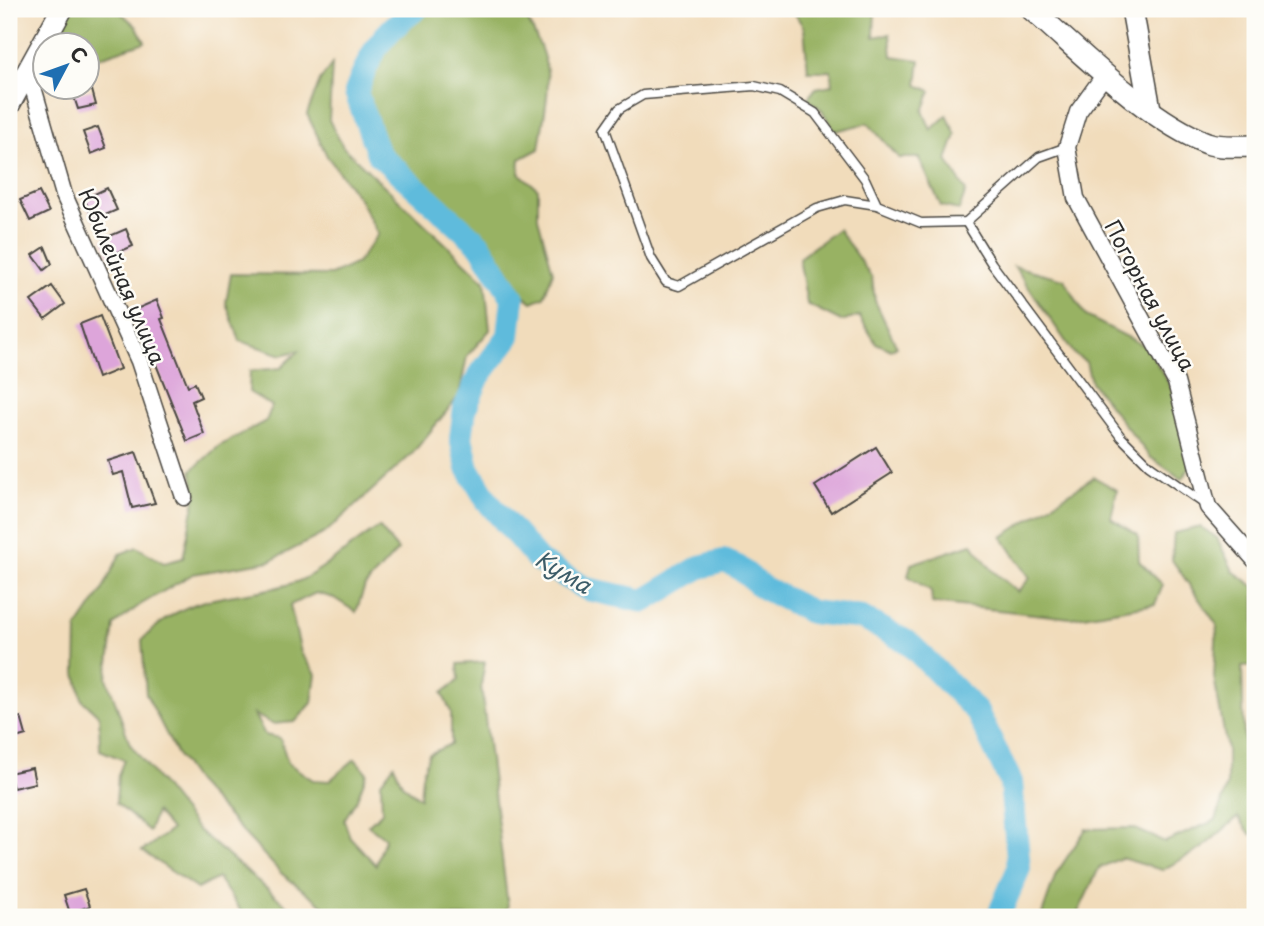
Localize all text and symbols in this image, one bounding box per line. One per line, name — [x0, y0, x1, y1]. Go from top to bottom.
north arrow — [32, 32, 102, 102]
text: С — [64, 40, 95, 69]
street label: Юбилейная улица — [71, 183, 175, 370]
street label: Погорная улица — [1098, 214, 1205, 377]
water label: Кума — [529, 540, 600, 602]

